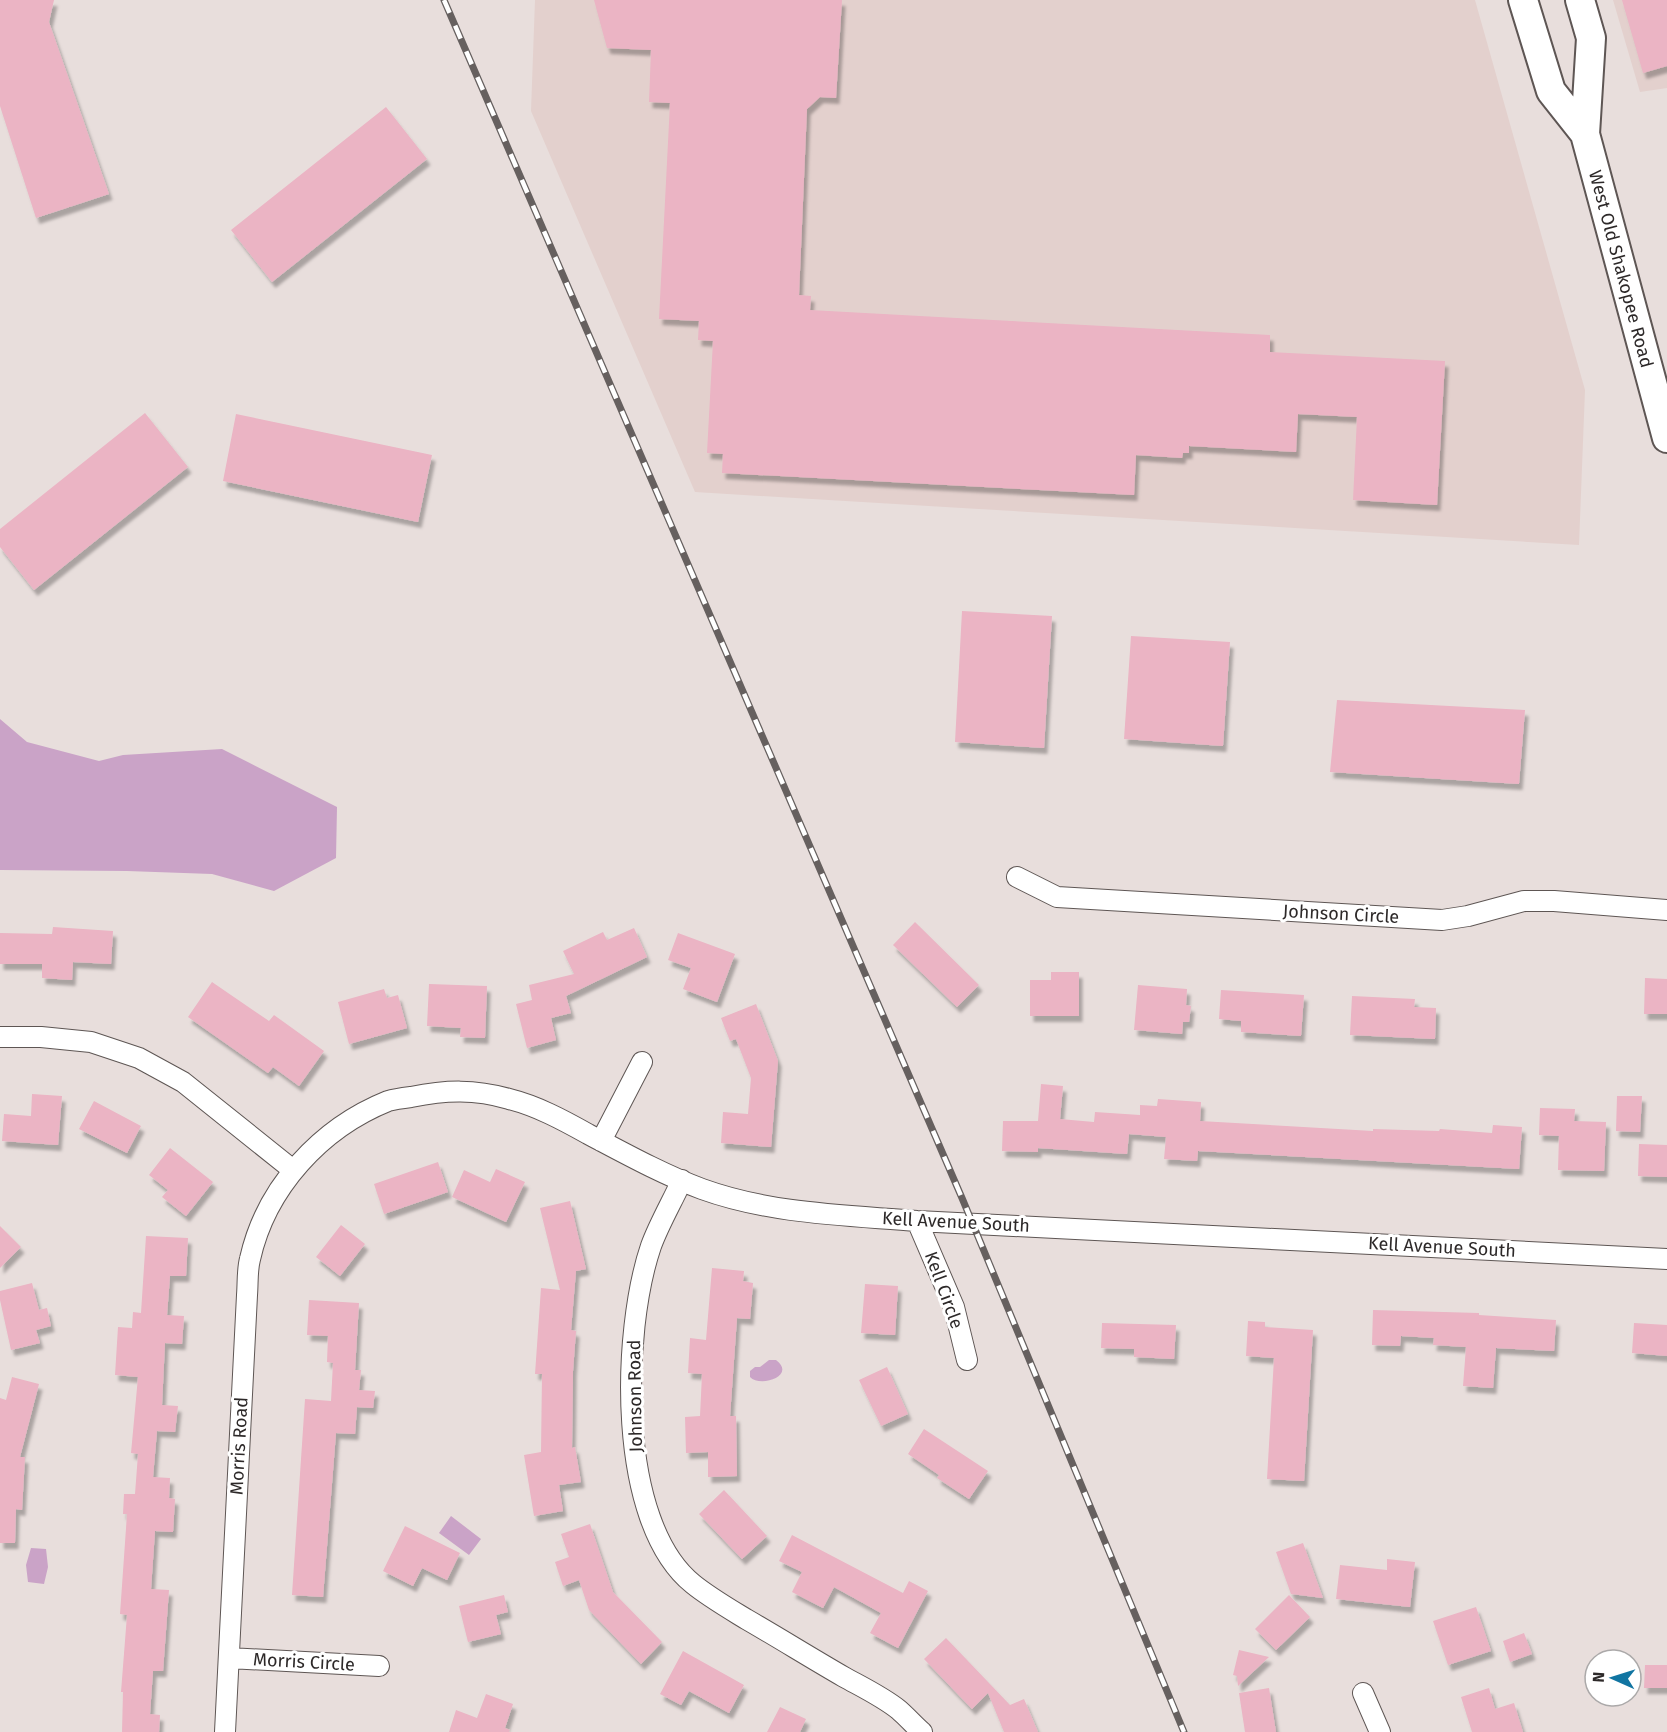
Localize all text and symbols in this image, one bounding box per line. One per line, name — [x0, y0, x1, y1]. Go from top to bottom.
street label: West Old Shakopee Road — [1584, 168, 1658, 370]
street label: Johnson Circle — [1282, 900, 1400, 928]
street label: Kell Avenue South — [882, 1207, 1030, 1237]
street label: Kell Avenue South — [1368, 1232, 1516, 1262]
street label: Kell Circle — [920, 1248, 968, 1332]
street label: Johnson Road — [623, 1339, 647, 1453]
street label: Morris Road — [225, 1396, 253, 1496]
street label: Morris Circle — [253, 1648, 355, 1676]
north arrow — [1583, 1648, 1643, 1708]
text: N — [1589, 1671, 1608, 1683]

